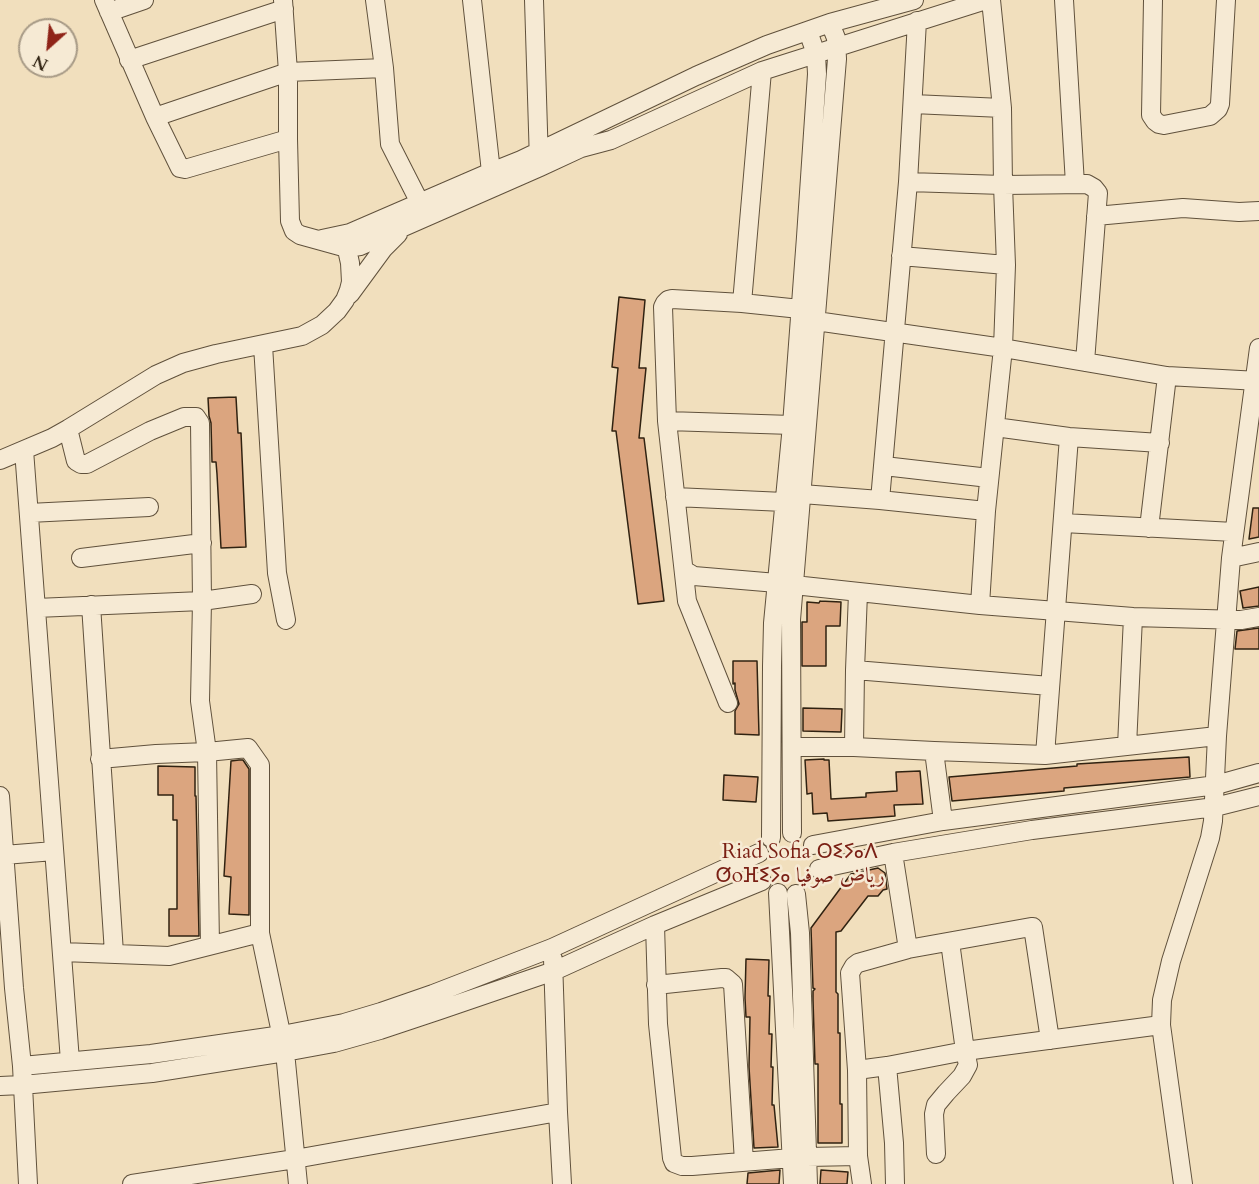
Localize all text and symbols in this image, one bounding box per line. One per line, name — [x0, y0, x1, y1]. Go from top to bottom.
north arrow — [18, 18, 78, 78]
text: N — [30, 49, 52, 75]
district label: Riad Sofia ⵔⵉⵢⴰⴷ ⵚoⴼⵉⵢⴰ رياض صوفيا — [715, 840, 885, 890]

